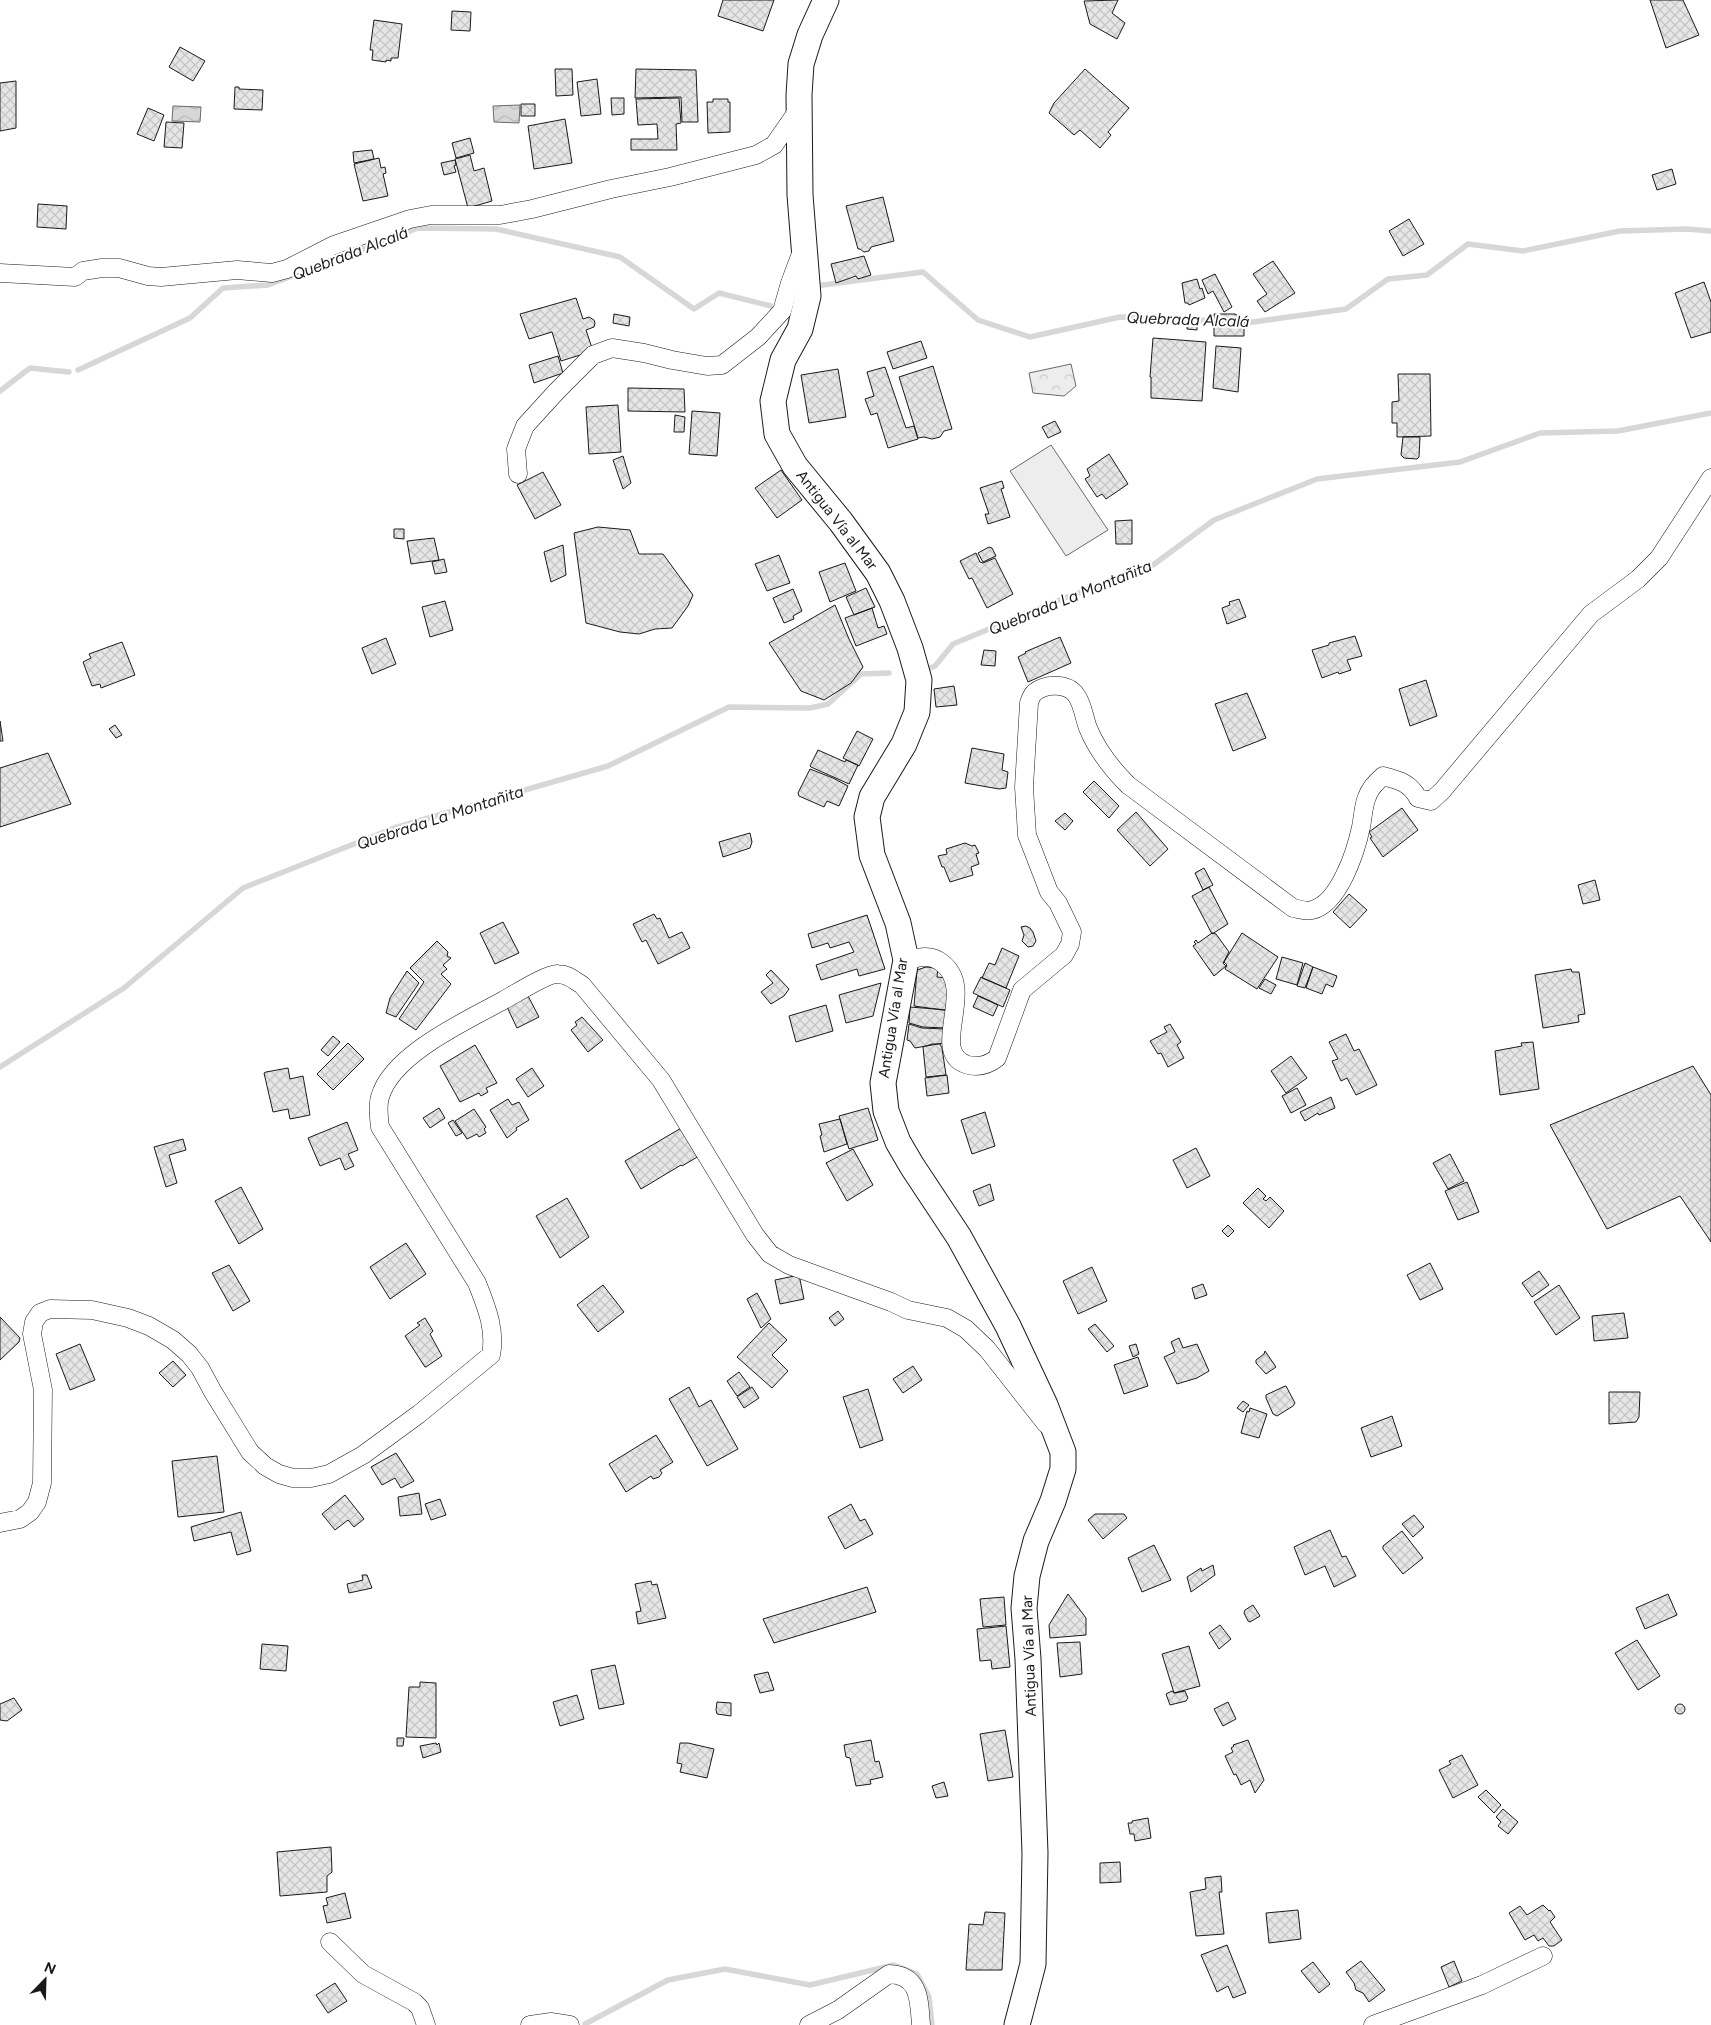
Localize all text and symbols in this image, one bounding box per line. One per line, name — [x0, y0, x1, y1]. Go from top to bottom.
water label: Quebrada Alcalá — [290, 223, 411, 284]
water label: Quebrada Alcalá — [1126, 308, 1250, 331]
street label: Antigua Vía al Mar — [793, 467, 881, 573]
water label: Quebrada La Montañita — [986, 556, 1155, 639]
water label: Quebrada La Montañita — [354, 782, 526, 853]
street label: Antigua Vía al Mar — [875, 957, 911, 1079]
street label: Antigua Vía al Mar — [1018, 1595, 1040, 1717]
north arrow — [20, 1955, 70, 2005]
text: N — [42, 1959, 58, 1978]

